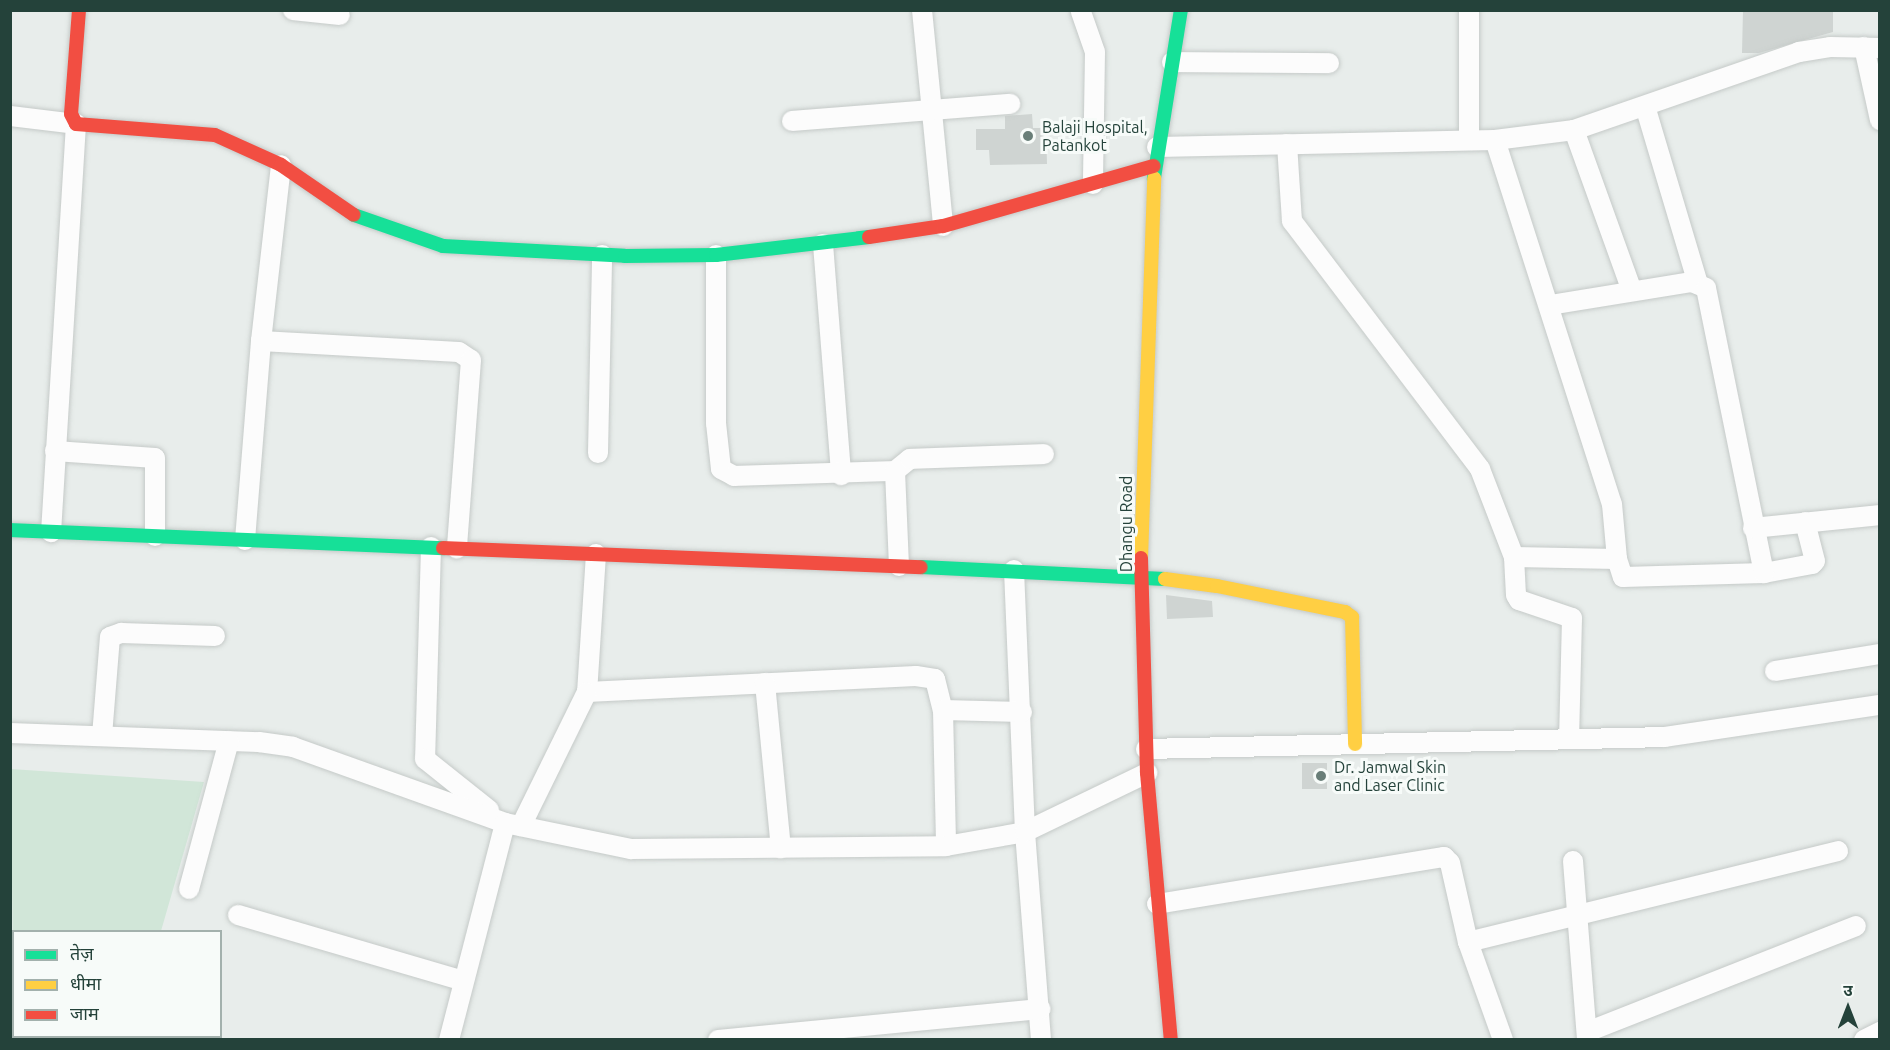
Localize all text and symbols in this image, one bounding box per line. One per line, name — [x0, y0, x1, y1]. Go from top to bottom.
place label: Balaji Hospital, Patankot — [1042, 117, 1148, 155]
marker: Balaji Hospital, Patankot — [1019, 127, 1037, 145]
street label: Dhangu Road — [1116, 476, 1136, 572]
place label: Dr. Jamwal Skin and Laser Clinic — [1334, 757, 1446, 795]
marker: Dr. Jamwal Skin and Laser Clinic — [1312, 767, 1330, 785]
legend — [12, 930, 222, 1038]
text: तेज़ — [70, 943, 94, 963]
text: धीमा — [70, 973, 101, 993]
north arrow — [1818, 978, 1878, 1038]
text: उ — [1843, 981, 1853, 999]
text: जाम — [70, 1003, 99, 1023]

